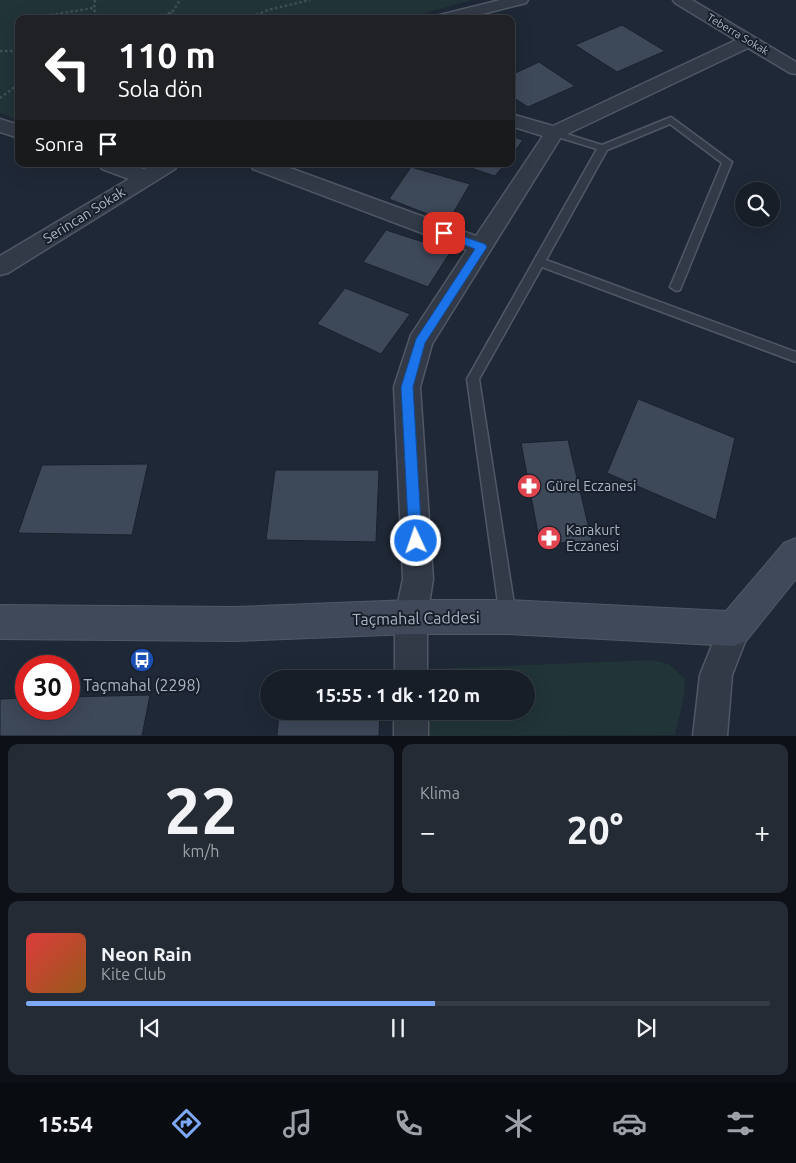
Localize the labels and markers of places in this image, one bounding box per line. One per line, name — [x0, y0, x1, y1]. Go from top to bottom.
pin — [423, 212, 465, 254]
pharmacy icon: Gürel Eczanesi — [516, 473, 542, 499]
place label: Gürel Eczanesi — [546, 478, 636, 494]
place label: Karakurt Eczanesi — [566, 522, 621, 554]
pharmacy icon: Karakurt Eczanesi — [536, 525, 562, 551]
bus stop icon: Taçmahal (2298) — [129, 647, 155, 673]
place label: Taçmahal (2298) — [83, 676, 201, 695]

